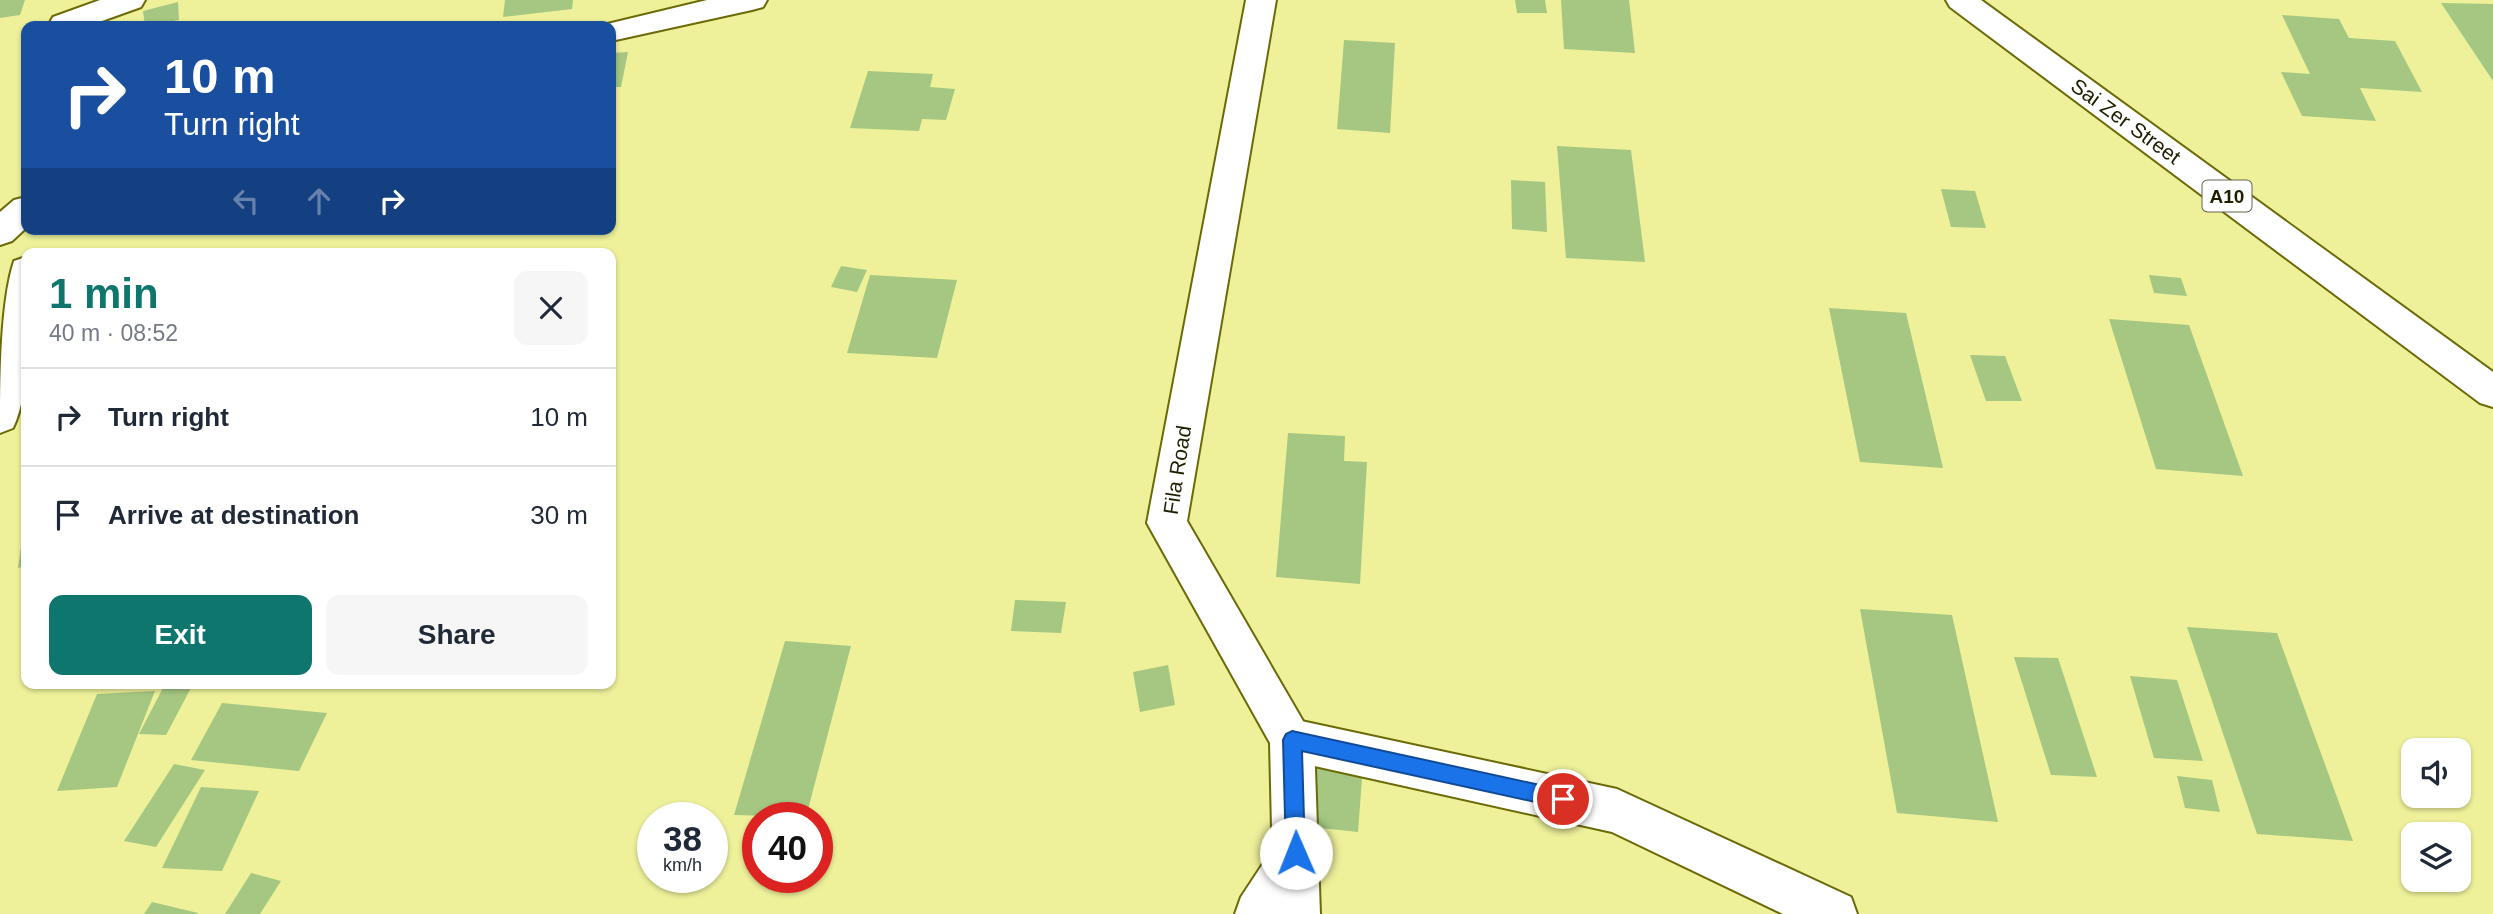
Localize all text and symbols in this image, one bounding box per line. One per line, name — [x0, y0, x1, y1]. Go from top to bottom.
icon: right — [49, 49, 140, 140]
text: 10 m — [164, 49, 276, 103]
street label: Sai Zer Street — [2067, 74, 2185, 168]
text: Turn right — [164, 106, 300, 142]
road number: A10 — [2202, 180, 2252, 212]
icon: left — [227, 182, 265, 220]
icon: ahead — [300, 182, 338, 220]
icon: right — [373, 182, 411, 220]
text: 1 min — [49, 270, 159, 317]
button: close — [514, 271, 588, 345]
text: 40 m · 08:52 — [49, 320, 178, 346]
icon: right — [49, 398, 87, 436]
text: Turn right — [108, 402, 229, 432]
text: 10 m — [530, 402, 588, 432]
street label: Fila Road — [1159, 424, 1195, 516]
icon: arrive — [49, 496, 87, 534]
text: Arrive at destination — [108, 500, 359, 530]
text: 30 m — [530, 500, 588, 530]
button: Exit — [49, 595, 312, 675]
button: Share — [326, 595, 588, 675]
map controls — [2401, 738, 2471, 892]
button: sound — [2401, 738, 2471, 808]
pin — [1533, 769, 1593, 829]
icon: arrive — [1544, 780, 1582, 818]
speed limit sign: 40 — [742, 802, 833, 893]
position arrow — [1259, 816, 1333, 890]
text: 38 — [663, 819, 702, 858]
button: layers — [2401, 822, 2471, 892]
text: km/h — [663, 855, 702, 875]

